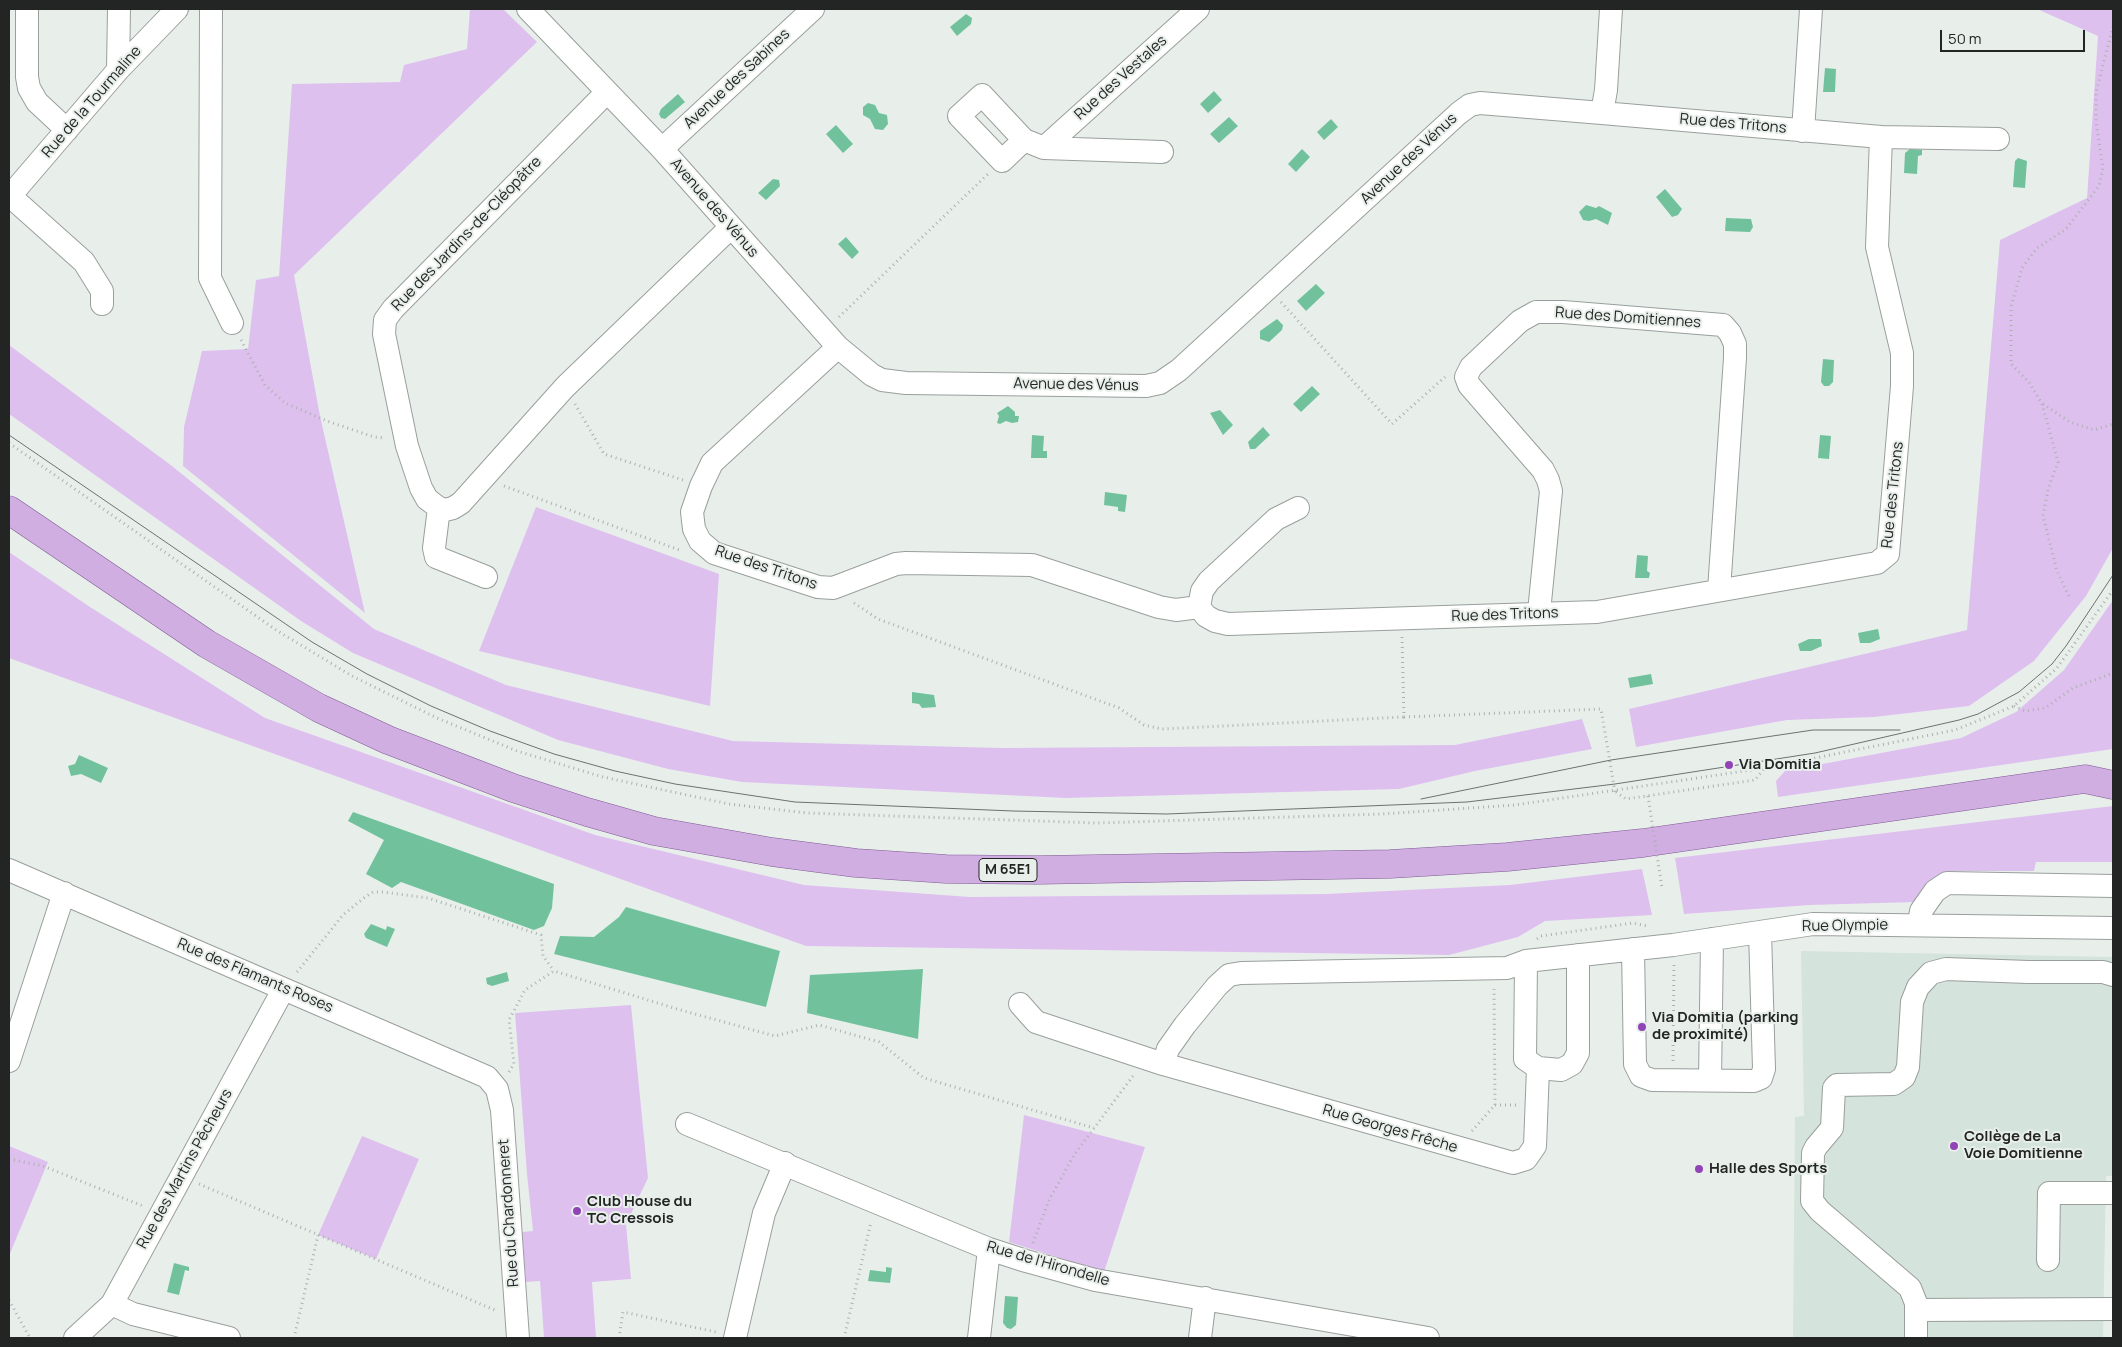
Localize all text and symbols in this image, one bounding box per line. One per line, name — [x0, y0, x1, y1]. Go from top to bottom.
scale bar — [1942, 20, 2087, 52]
street label: Avenue des Sabines — [680, 25, 794, 133]
text: 50 m — [1948, 28, 1982, 49]
street label: Rue des Vestales — [1071, 32, 1171, 124]
street label: Rue de la Tourmaline — [39, 42, 145, 162]
street label: Avenue des Vénus — [1357, 110, 1461, 208]
street label: Rue des Tritons — [1679, 110, 1787, 138]
street label: Rue des Jardins-de-Cléopâtre — [388, 153, 546, 315]
street label: Avenue des Vénus — [666, 155, 762, 261]
street label: Rue des Domitiennes — [1554, 304, 1702, 332]
street label: Avenue des Vénus — [1013, 375, 1139, 395]
street label: Rue des Tritons — [1878, 441, 1908, 549]
street label: Rue des Tritons — [712, 542, 820, 594]
street label: Rue des Tritons — [1451, 604, 1559, 626]
place label: Via Domitia — [1739, 756, 1821, 774]
marker: Via Domitia — [1723, 759, 1735, 771]
road number: M 65E1 — [979, 858, 1037, 882]
street label: Rue Olympie — [1802, 916, 1888, 936]
street label: Rue des Flamants Roses — [174, 935, 336, 1017]
place label: Via Domitia (parking de proximité) — [1652, 1009, 1799, 1044]
marker: Via Domitia (parking de proximité) — [1636, 1021, 1648, 1033]
street label: Rue des Martins Pêcheurs — [133, 1086, 237, 1252]
street label: Rue Georges Frêche — [1320, 1101, 1460, 1157]
place label: Collège de La Voie Domitienne — [1964, 1128, 2083, 1163]
street label: Rue du Chardonneret — [495, 1138, 523, 1288]
marker: Collège de La Voie Domitienne — [1948, 1140, 1960, 1152]
place label: Halle des Sports — [1709, 1160, 1827, 1178]
marker: Halle des Sports — [1693, 1163, 1705, 1175]
place label: Club House du TC Cressois — [587, 1193, 692, 1228]
marker: Club House du TC Cressois — [571, 1205, 583, 1217]
street label: Rue de l'Hirondelle — [984, 1238, 1112, 1290]

